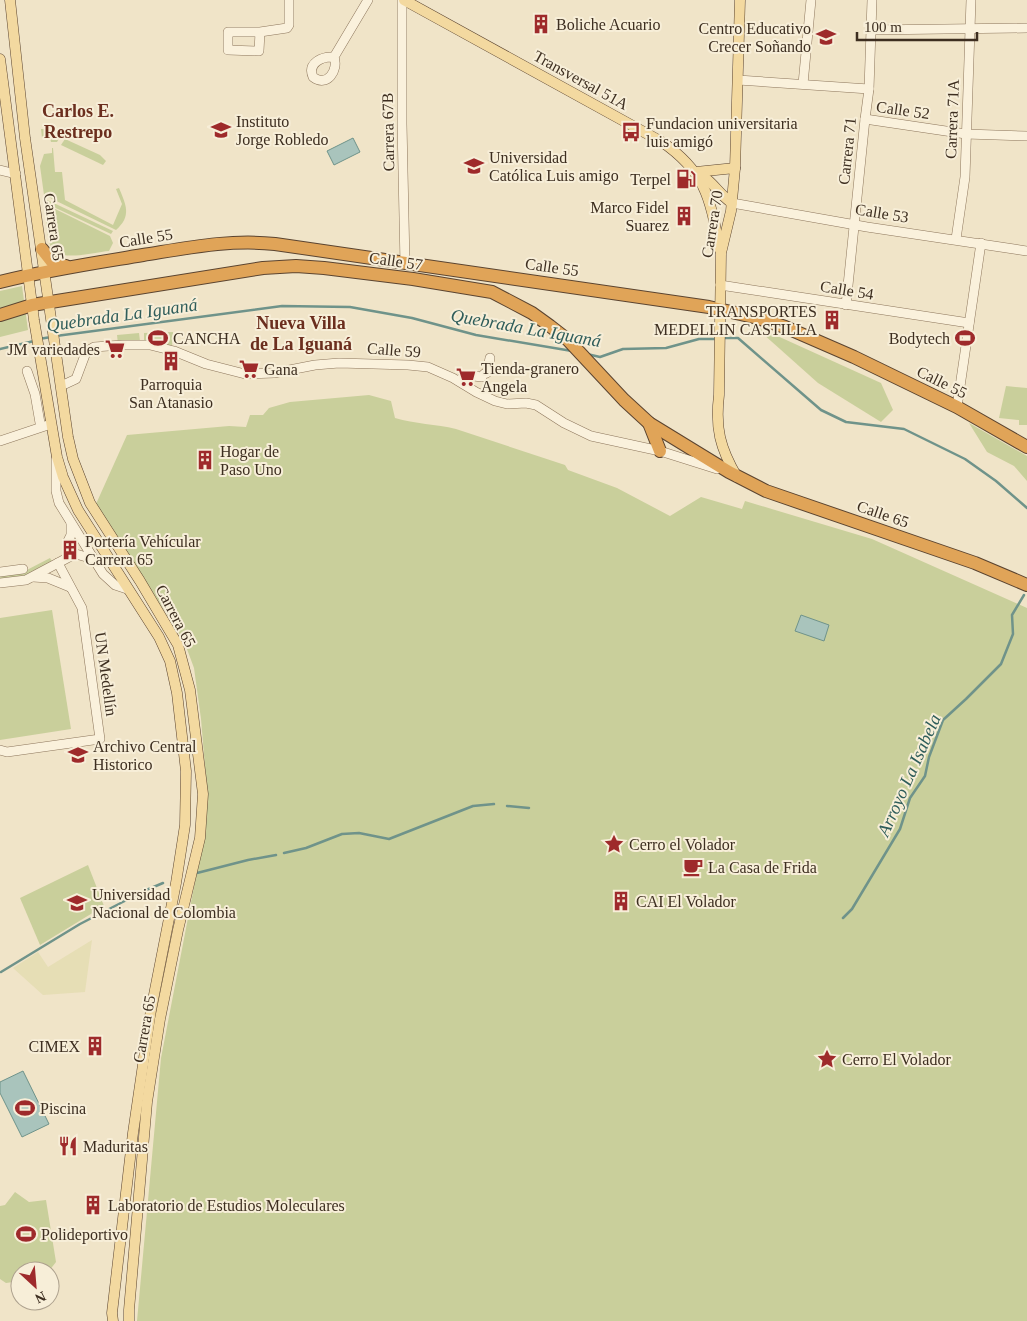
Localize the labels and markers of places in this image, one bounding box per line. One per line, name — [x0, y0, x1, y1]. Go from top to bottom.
building icon: Boliche Acuario — [530, 13, 552, 35]
place label: Boliche Acuario — [556, 16, 660, 33]
place label: Centro Educativo Crecer Soñando — [699, 20, 811, 55]
school or university icon: Centro Educativo Crecer Soñando — [815, 26, 837, 48]
place label: Instituto Jorge Robledo — [236, 113, 329, 149]
place label: Fundacion universitaria luis amigó — [646, 115, 798, 151]
school or university icon: Instituto Jorge Robledo — [210, 119, 232, 141]
bus stop icon: Fundacion universitaria luis amigó — [620, 121, 642, 143]
place label: Universidad Católica Luis amigo — [489, 149, 619, 185]
school or university icon: Universidad Católica Luis amigo — [463, 155, 485, 177]
fuel station icon: Terpel — [675, 168, 697, 190]
place label: Terpel — [630, 171, 672, 189]
place label: Marco Fidel Suarez — [590, 199, 670, 234]
building icon: Marco Fidel Suarez — [673, 205, 695, 227]
place label: TRANSPORTES MEDELLIN CASTILLA — [654, 303, 817, 338]
building icon: TRANSPORTES MEDELLIN CASTILLA — [821, 309, 843, 331]
sports icon: CANCHA — [147, 327, 169, 349]
sports icon: Bodytech — [954, 327, 976, 349]
place label: CANCHA — [173, 330, 241, 347]
place label: Bodytech — [889, 330, 950, 348]
supermarket icon: JM variedades — [104, 338, 126, 360]
place label: JM variedades — [7, 341, 100, 358]
building icon: Parroquia San Atanasio — [160, 350, 182, 372]
supermarket icon: Gana — [238, 358, 260, 380]
place label: Tienda-granero Angela — [481, 360, 579, 396]
place label: Gana — [264, 361, 298, 378]
supermarket icon: Tienda-granero Angela — [455, 366, 477, 388]
place label: Parroquia San Atanasio — [129, 376, 213, 411]
place label: Hogar de Paso Uno — [220, 443, 282, 478]
building icon: Hogar de Paso Uno — [194, 449, 216, 471]
place label: Portería Vehícular Carrera 65 — [85, 533, 201, 568]
building icon: Portería Vehícular Carrera 65 — [59, 539, 81, 561]
place label: Archivo Central Historico — [93, 738, 197, 773]
school or university icon: Archivo Central Historico — [67, 744, 89, 766]
place icon: Cerro el Volador — [603, 833, 625, 855]
place label: Cerro el Volador — [629, 836, 736, 853]
cafe icon: La Casa de Frida — [682, 856, 704, 878]
place label: La Casa de Frida — [708, 859, 817, 876]
place label: Universidad Nacional de Colombia — [92, 886, 236, 921]
building icon: CAI El Volador — [610, 890, 632, 912]
school or university icon: Universidad Nacional de Colombia — [66, 892, 88, 914]
place label: CAI El Volador — [636, 893, 737, 910]
building icon: CIMEX — [84, 1035, 106, 1057]
place label: CIMEX — [28, 1038, 80, 1055]
place icon: Cerro El Volador — [816, 1048, 838, 1070]
place label: Cerro El Volador — [842, 1051, 951, 1068]
sports icon: Piscina — [14, 1097, 36, 1119]
place label: Piscina — [40, 1100, 86, 1117]
restaurant icon: Maduritas — [57, 1135, 79, 1157]
place label: Maduritas — [83, 1138, 148, 1155]
building icon: Laboratorio de Estudios Moleculares — [82, 1194, 104, 1216]
place label: Laboratorio de Estudios Moleculares — [108, 1197, 345, 1214]
sports icon: Polideportivo — [15, 1223, 37, 1245]
place label: Polideportivo — [41, 1226, 128, 1244]

